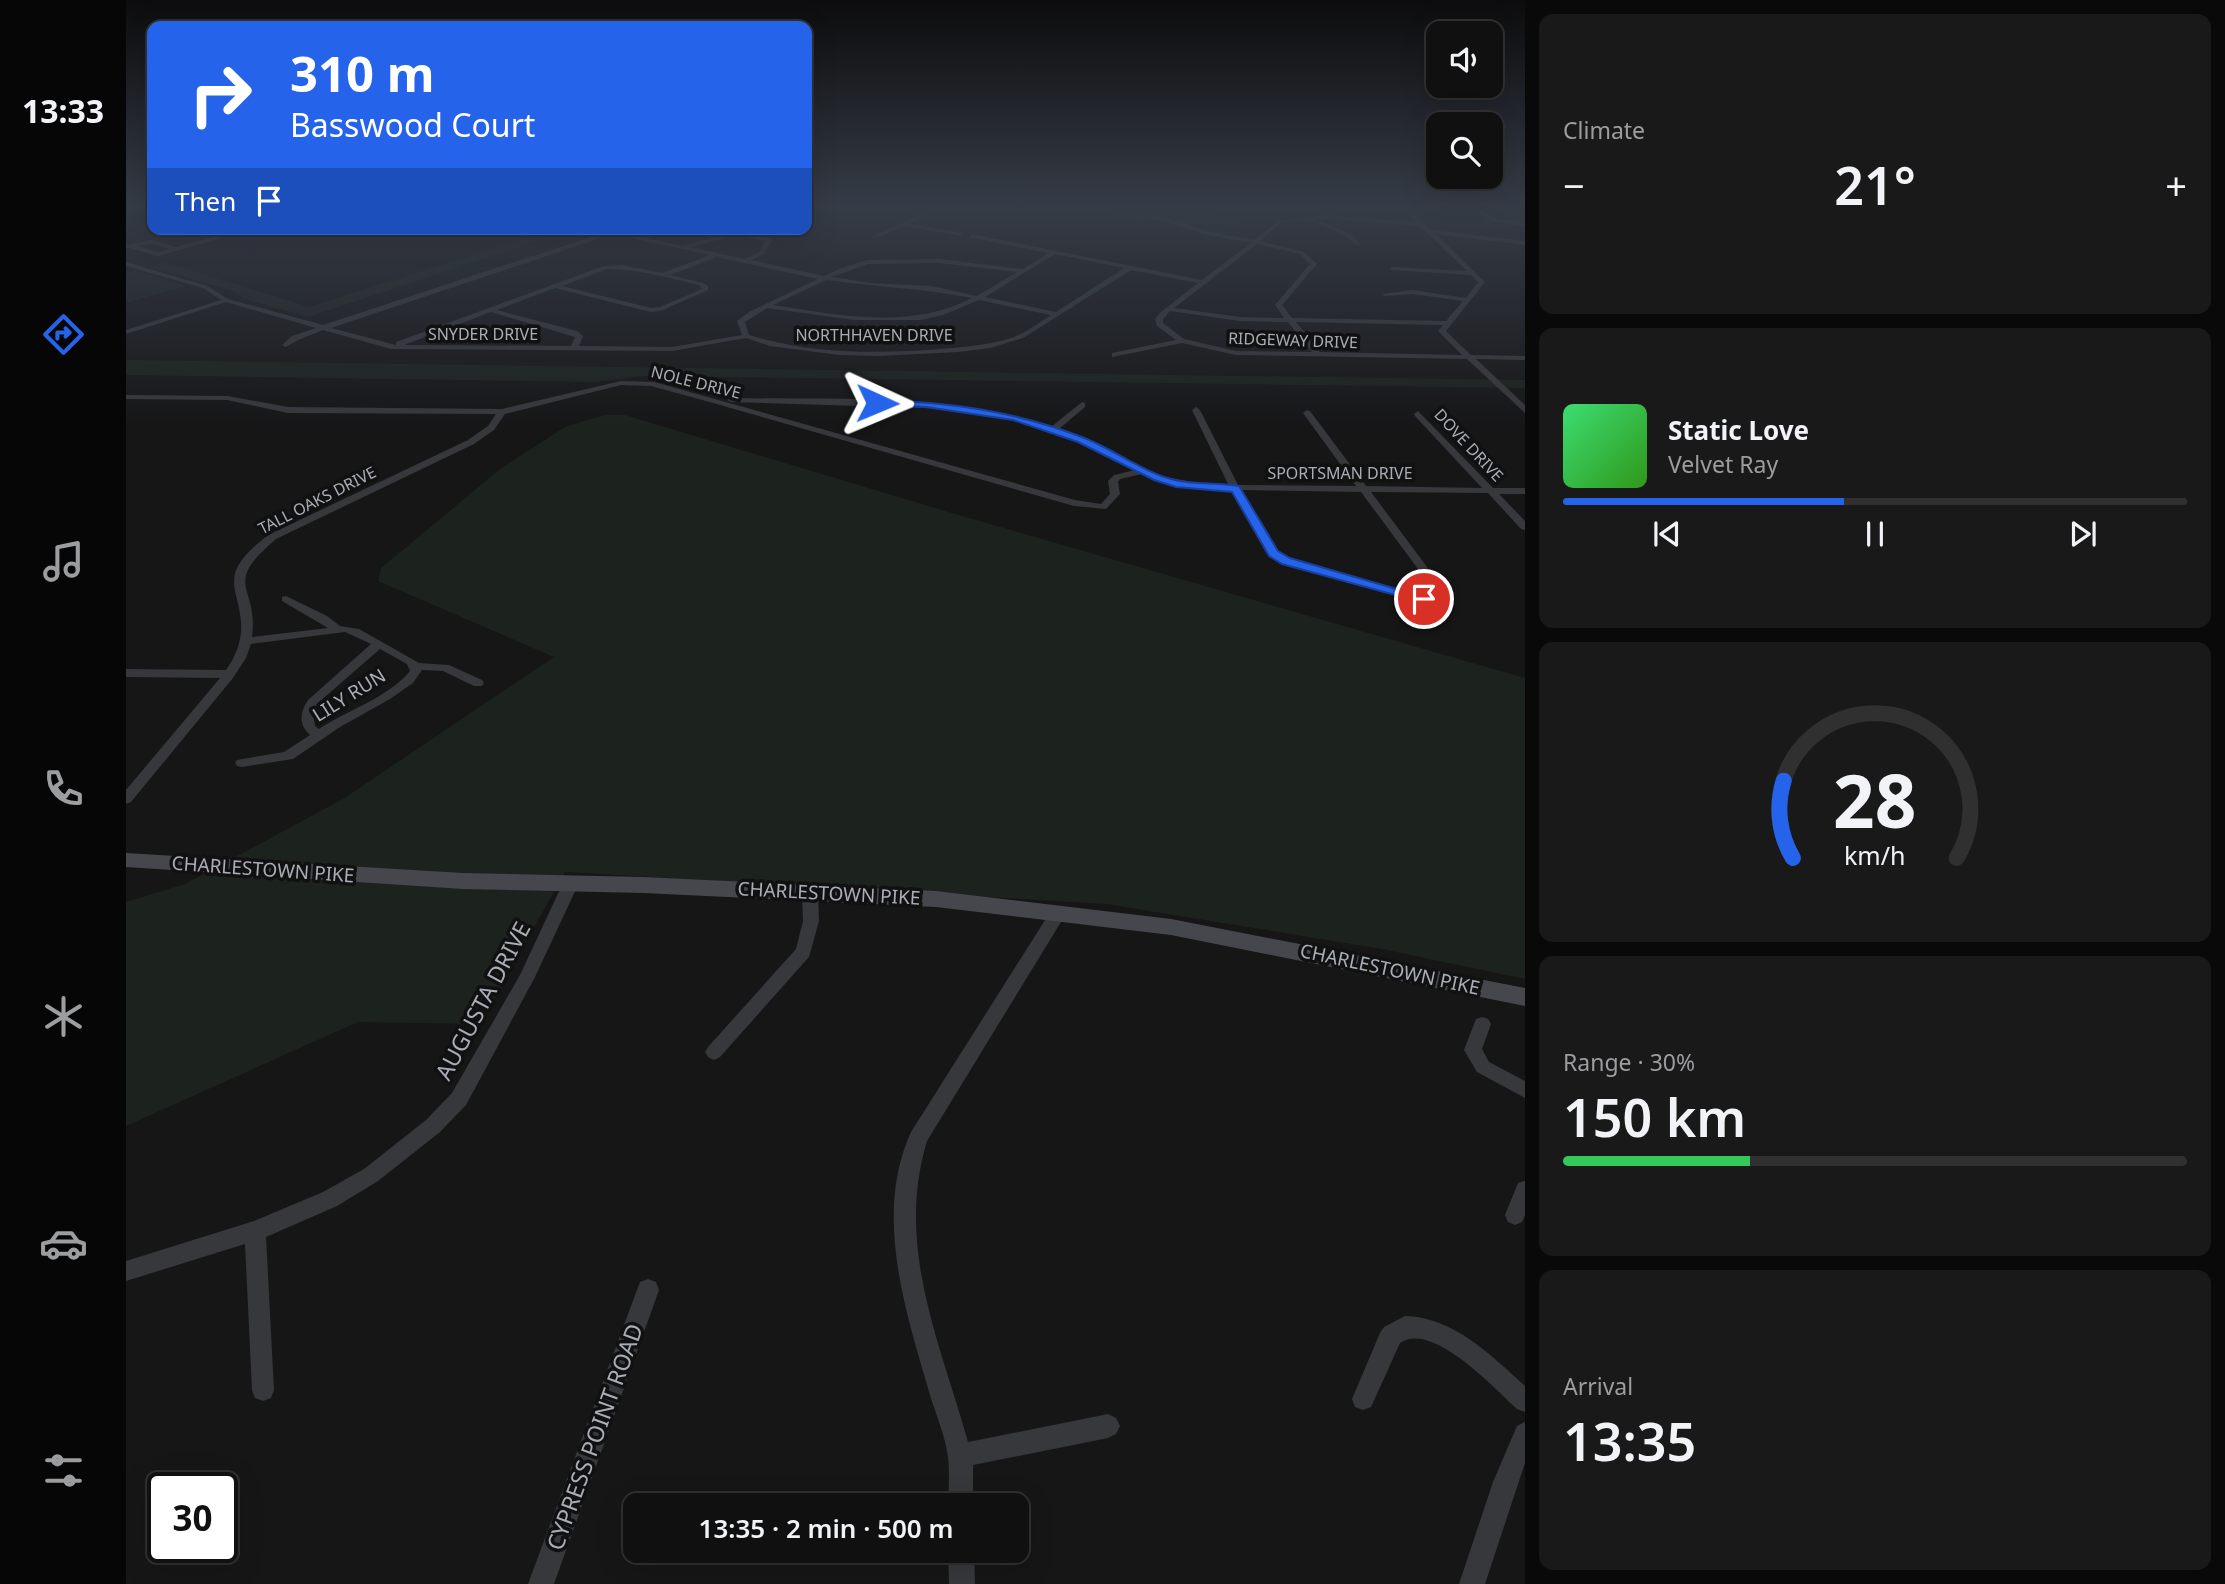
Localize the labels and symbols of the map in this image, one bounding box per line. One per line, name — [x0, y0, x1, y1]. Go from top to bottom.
street label: SNYDER DRIVE — [428, 323, 538, 345]
street label: NORTHHAVEN DRIVE — [795, 324, 953, 346]
street label: RIDGEWAY DRIVE — [1228, 327, 1358, 353]
street label: NOLE DRIVE — [649, 360, 743, 404]
position arrow — [840, 366, 914, 440]
street label: DOVE DRIVE — [1430, 404, 1508, 486]
street label: TALL OAKS DRIVE — [254, 461, 380, 539]
street label: SPORTSMAN DRIVE — [1267, 462, 1413, 484]
pin — [1394, 569, 1454, 629]
street label: LILY RUN — [308, 662, 390, 728]
street label: CHARLESTOWN PIKE — [171, 850, 355, 888]
street label: CHARLESTOWN PIKE — [737, 875, 921, 911]
street label: AUGUSTA DRIVE — [427, 916, 537, 1085]
street label: CHARLESTOWN PIKE — [1298, 937, 1482, 1001]
street label: CYPRESS POINT ROAD — [538, 1319, 650, 1554]
speed limit sign: 30 — [147, 1472, 238, 1563]

